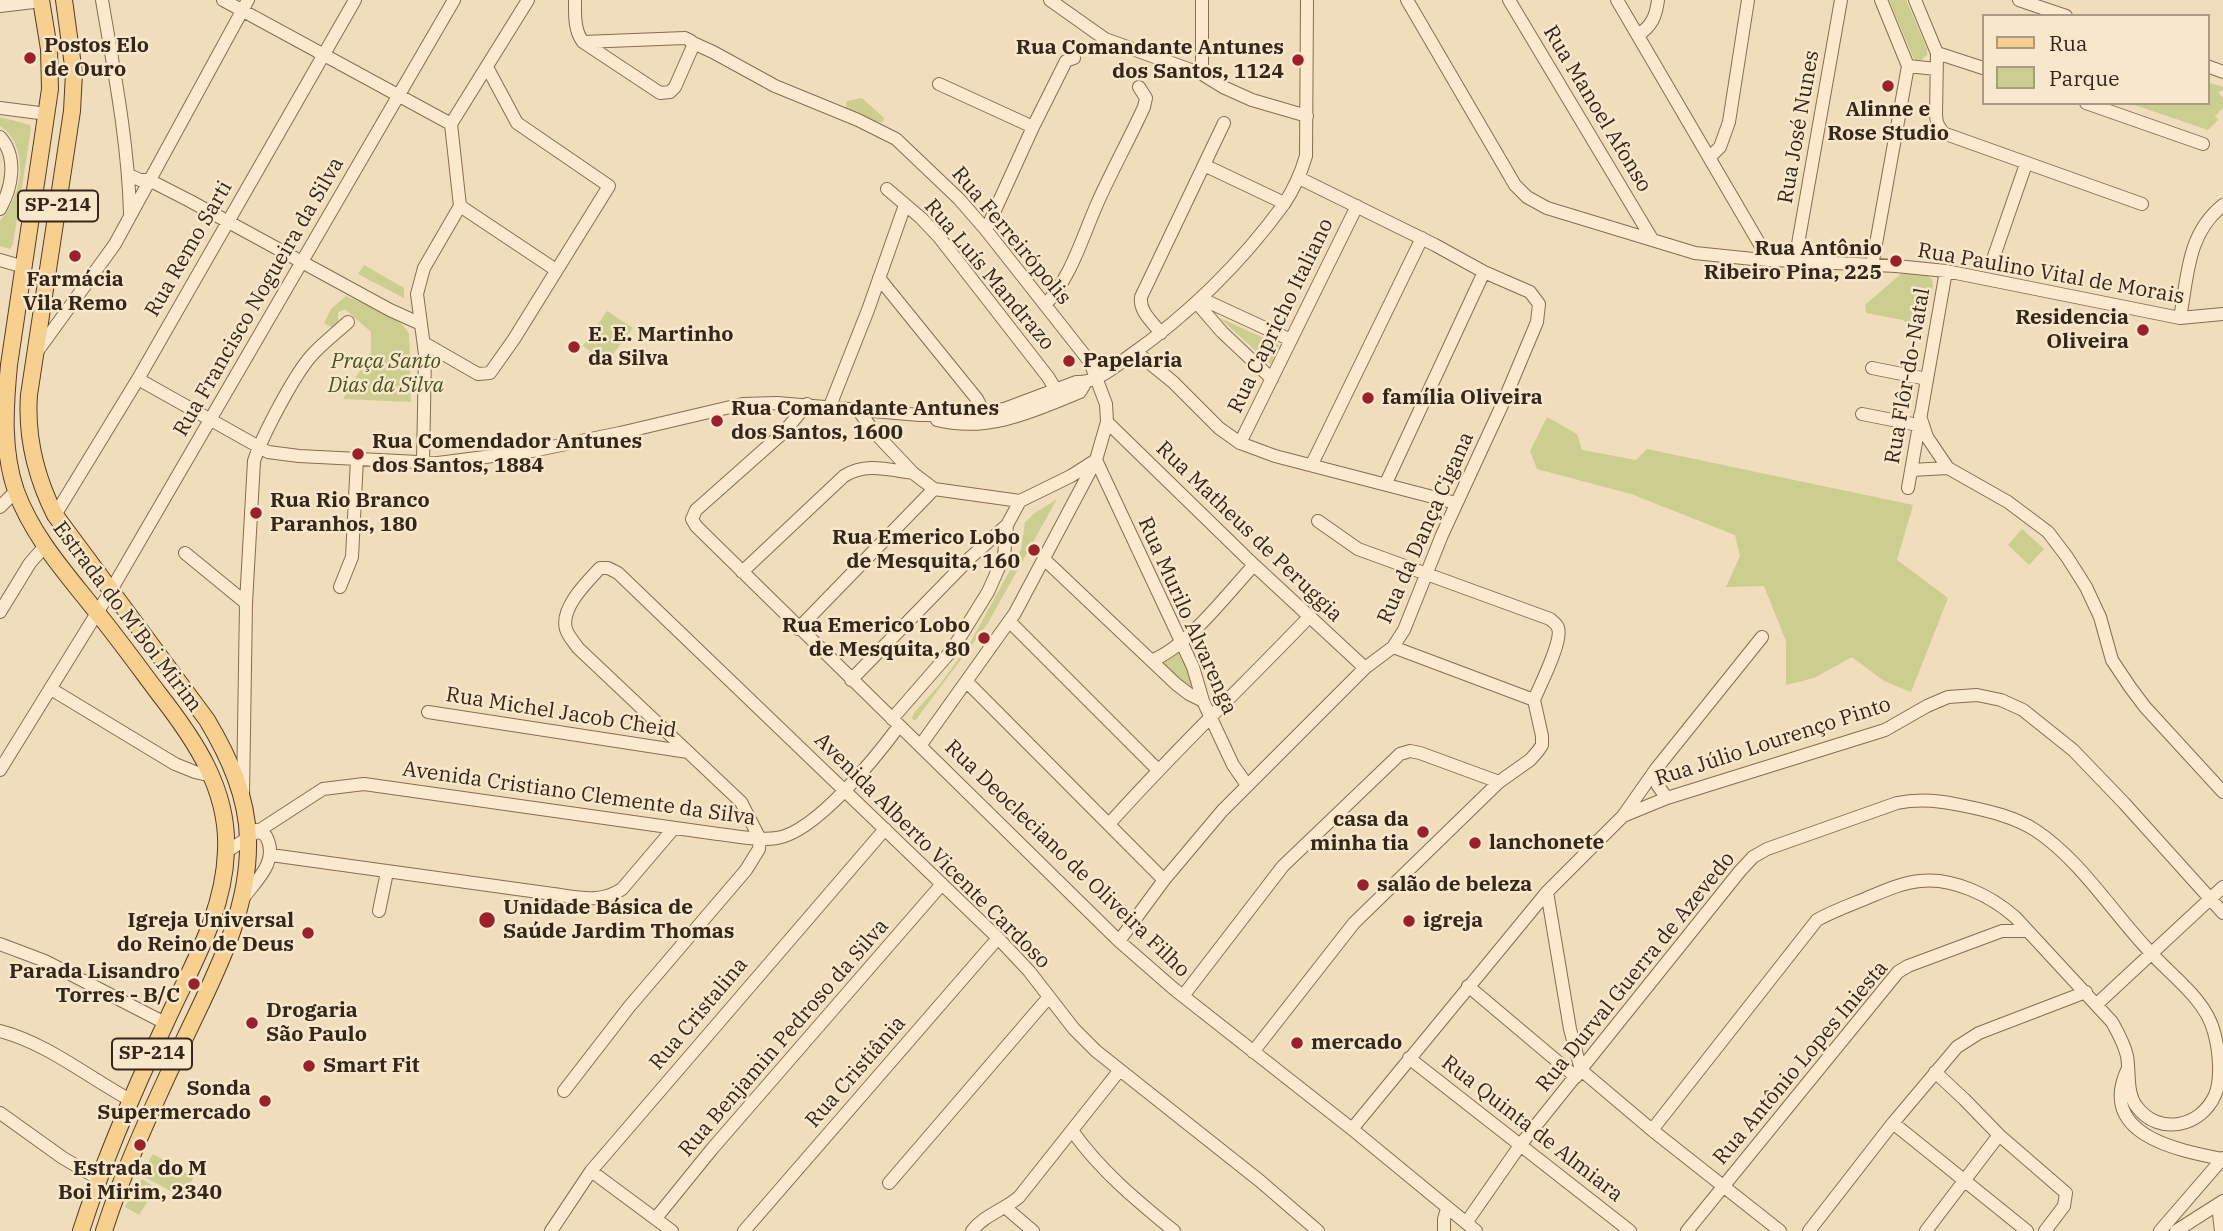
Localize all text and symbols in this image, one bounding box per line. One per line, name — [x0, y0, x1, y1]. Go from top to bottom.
legend — [1982, 14, 2209, 105]
street label: Rua Manoel Afonso — [1537, 21, 1657, 197]
text: Rua — [2049, 29, 2087, 57]
place label: Postos Elo de Ouro — [44, 33, 149, 83]
place label: Rua Comandante Antunes dos Santos, 1124 — [1016, 35, 1284, 85]
street label: Rua José Nunes — [1773, 48, 1825, 206]
marker: Postos Elo de Ouro — [22, 50, 38, 66]
marker: Rua Comandante Antunes dos Santos, 1124 — [1290, 52, 1306, 68]
text: Parque — [2049, 64, 2119, 92]
marker: Alinne e Rose Studio — [1880, 78, 1896, 94]
place label: Alinne e Rose Studio — [1827, 97, 1949, 147]
street label: Rua Francisco Nogueira da Silva — [169, 153, 349, 441]
street label: Rua Ferreirópolis — [946, 162, 1076, 310]
street label: Rua Remo Sarti — [140, 177, 238, 321]
road number: SP-214 — [18, 190, 98, 222]
street label: Rua Luís Mandrazo — [918, 194, 1060, 356]
street label: Rua Capricho Italiano — [1223, 215, 1339, 417]
place label: Rua Antônio Ribeiro Pina, 225 — [1704, 236, 1882, 286]
street label: Rua Paulino Vital de Morais — [1916, 238, 2186, 310]
marker: Farmácia Vila Remo — [67, 248, 83, 264]
marker: Rua Antônio Ribeiro Pina, 225 — [1888, 253, 1904, 269]
place label: Farmácia Vila Remo — [23, 267, 127, 317]
street label: Rua Flôr-do-Natal — [1880, 286, 1936, 466]
place label: Residencia Oliveira — [2015, 305, 2129, 355]
place label: E. E. Martinho da Silva — [588, 322, 734, 372]
marker: Residencia Oliveira — [2135, 322, 2151, 338]
marker: E. E. Martinho da Silva — [566, 339, 582, 355]
place label: Papelaria — [1083, 348, 1182, 374]
park label: Praça Santo Dias da Silva — [328, 349, 444, 399]
marker: Papelaria — [1061, 353, 1077, 369]
place label: família Oliveira — [1382, 385, 1543, 411]
marker: família Oliveira — [1360, 390, 1376, 406]
place label: Rua Comandante Antunes dos Santos, 1600 — [731, 396, 999, 446]
marker: Rua Comandante Antunes dos Santos, 1600 — [709, 413, 725, 429]
street label: Rua da Dança Cigana — [1372, 428, 1480, 628]
place label: Rua Comendador Antunes dos Santos, 1884 — [372, 429, 642, 479]
street label: Rua Matheus de Peruggia — [1151, 436, 1347, 628]
marker: Rua Comendador Antunes dos Santos, 1884 — [350, 446, 366, 462]
place label: Rua Rio Branco Paranhos, 180 — [270, 488, 430, 538]
marker: Rua Rio Branco Paranhos, 180 — [248, 505, 264, 521]
street label: Rua Murilo Alvarenga — [1132, 513, 1242, 719]
street label: Estrada do M'Boi Mirim — [47, 517, 207, 717]
place label: Rua Emerico Lobo de Mesquita, 160 — [832, 525, 1020, 575]
marker: Rua Emerico Lobo de Mesquita, 160 — [1026, 542, 1042, 558]
place label: Rua Emerico Lobo de Mesquita, 80 — [782, 613, 970, 663]
marker: Rua Emerico Lobo de Mesquita, 80 — [976, 630, 992, 646]
street label: Rua Michel Jacob Cheid — [444, 682, 678, 744]
street label: Rua Júlio Lourenço Pinto — [1652, 692, 1894, 792]
street label: Avenida Alberto Vicente Cardoso — [809, 728, 1055, 974]
street label: Rua Deocleciano de Oliveira Filho — [939, 735, 1195, 983]
street label: Avenida Cristiano Clemente da Silva — [401, 757, 757, 831]
place label: casa da minha tia — [1310, 807, 1409, 857]
marker: casa da minha tia — [1415, 824, 1431, 840]
place label: lanchonete — [1489, 830, 1604, 856]
marker: lanchonete — [1467, 835, 1483, 851]
street label: Rua Durval Guerra de Azevedo — [1531, 847, 1741, 1097]
place label: salão de beleza — [1377, 872, 1532, 898]
marker: salão de beleza — [1355, 877, 1371, 893]
place label: Unidade Básica de Saúde Jardim Thomas — [503, 895, 734, 945]
place label: Igreja Universal do Reino de Deus — [117, 908, 294, 958]
place label: igreja — [1423, 908, 1483, 934]
marker: Unidade Básica de Saúde Jardim Thomas — [477, 910, 497, 930]
marker: igreja — [1401, 913, 1417, 929]
street label: Rua Benjamin Pedroso da Silva — [674, 914, 894, 1162]
marker: Igreja Universal do Reino de Deus — [300, 925, 316, 941]
street label: Rua Cristalina — [645, 953, 753, 1075]
street label: Rua Antônio Lopes Iniesta — [1708, 956, 1894, 1170]
place label: Parada Lisandro Torres - B/C — [9, 959, 180, 1009]
marker: Parada Lisandro Torres - B/C — [186, 976, 202, 992]
place label: Drogaria São Paulo — [266, 998, 367, 1048]
street label: Rua Cristiânia — [801, 1011, 911, 1133]
marker: Drogaria São Paulo — [244, 1015, 260, 1031]
place label: mercado — [1311, 1030, 1402, 1056]
marker: mercado — [1289, 1035, 1305, 1051]
road number: SP-214 — [112, 1038, 192, 1070]
street label: Rua Quinta de Almiara — [1436, 1050, 1628, 1208]
place label: Smart Fit — [323, 1053, 420, 1079]
marker: Smart Fit — [301, 1058, 317, 1074]
place label: Sonda Supermercado — [97, 1076, 251, 1126]
marker: Sonda Supermercado — [257, 1093, 273, 1109]
marker: Estrada do M Boi Mirim, 2340 — [132, 1137, 148, 1153]
place label: Estrada do M Boi Mirim, 2340 — [58, 1156, 222, 1206]

